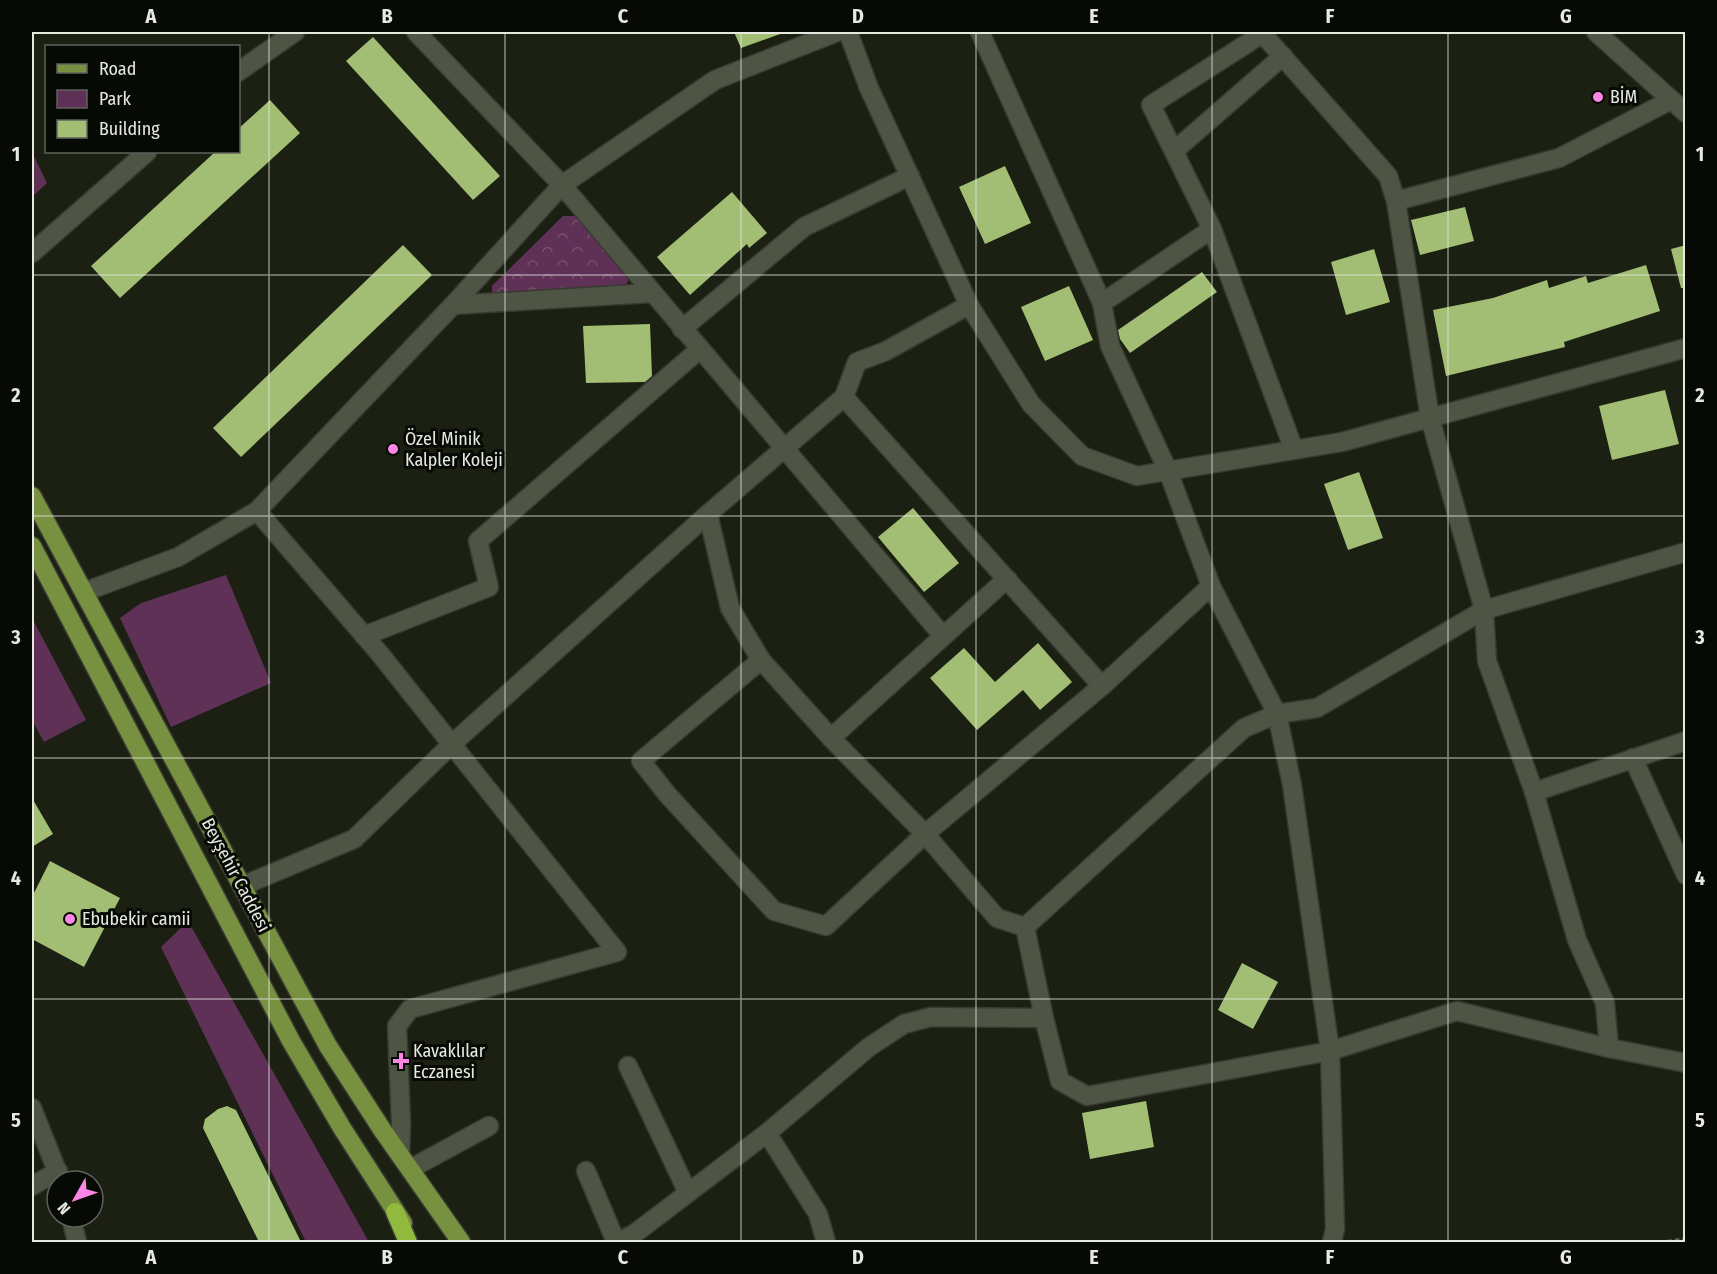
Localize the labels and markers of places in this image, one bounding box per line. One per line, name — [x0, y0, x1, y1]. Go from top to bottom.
place label: BİM — [1610, 86, 1637, 108]
marker: BİM — [1591, 90, 1605, 104]
place label: Özel Minik Kalpler Koleji — [405, 428, 503, 471]
marker: Özel Minik Kalpler Koleji — [386, 442, 400, 456]
place label: Ebubekir camii — [82, 908, 191, 930]
marker: Ebubekir camii — [63, 912, 77, 926]
place label: Kavaklılar Eczanesi — [413, 1040, 486, 1083]
marker: Kavaklılar Eczanesi — [394, 1054, 408, 1068]

